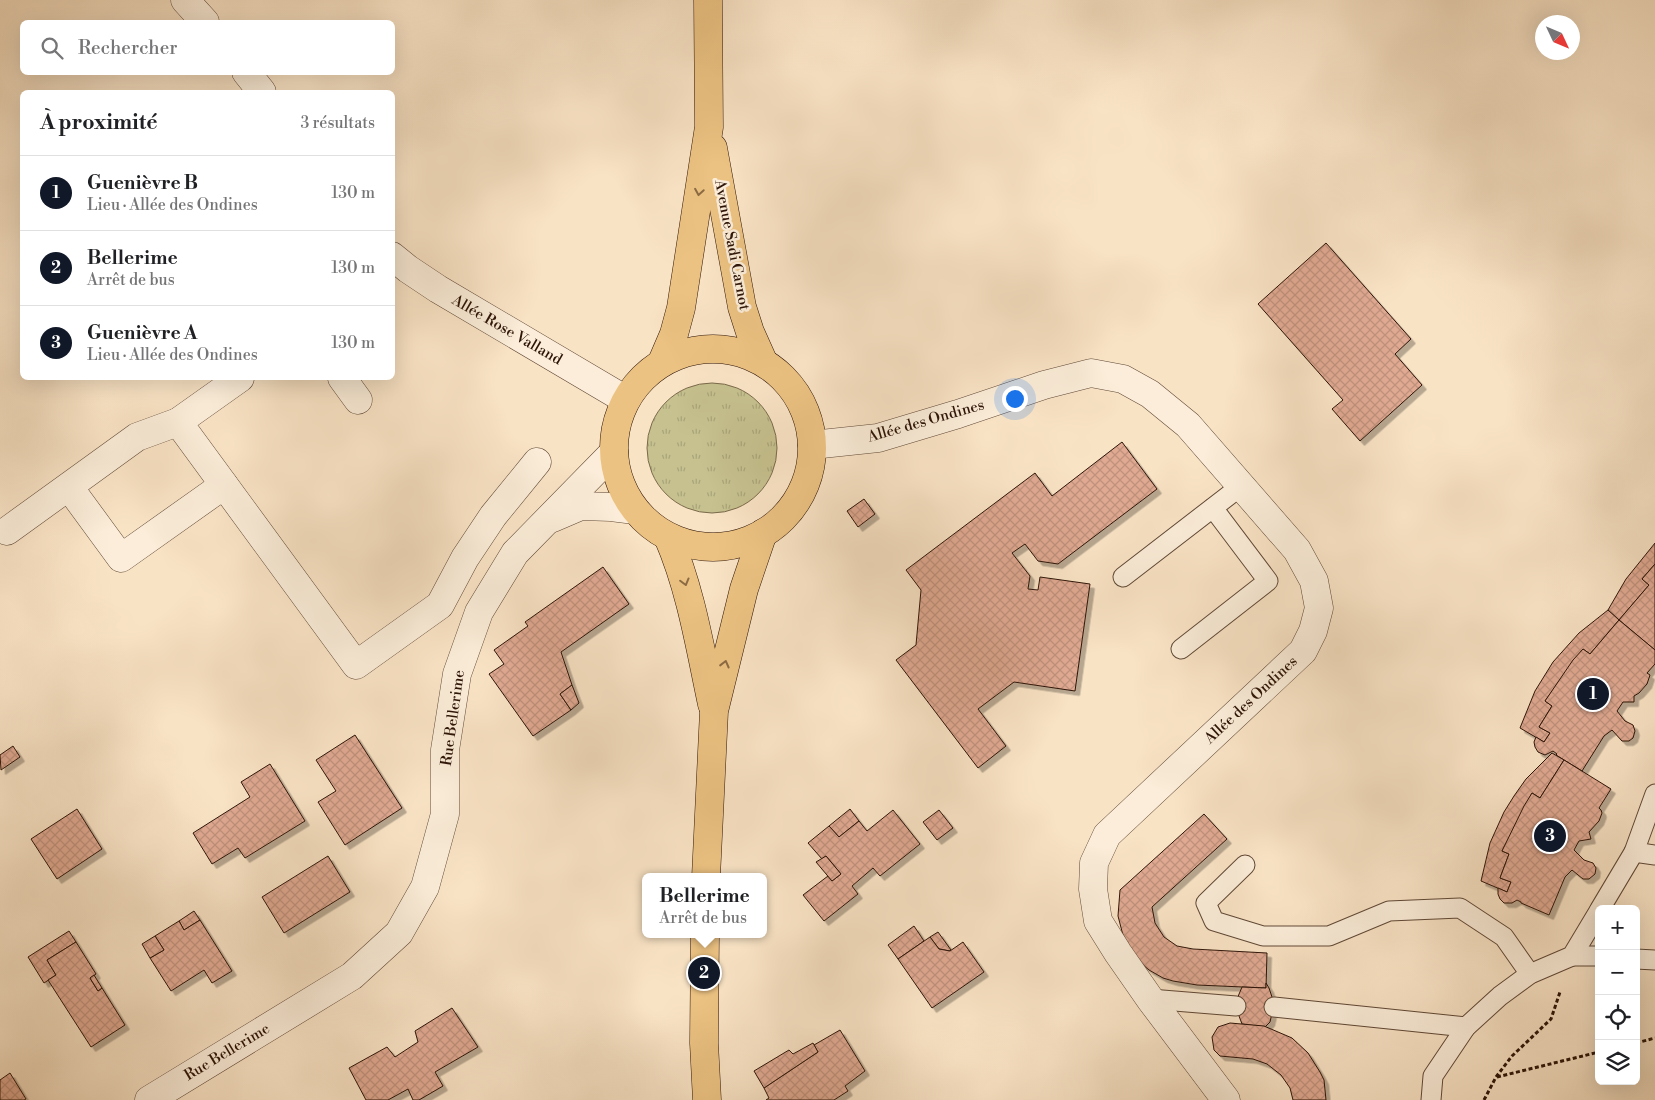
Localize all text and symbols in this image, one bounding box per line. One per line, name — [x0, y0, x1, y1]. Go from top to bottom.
north arrow — [1535, 15, 1580, 60]
search box — [20, 20, 395, 75]
icon: search — [38, 34, 66, 62]
text: Rechercher — [78, 36, 177, 60]
text: À proximité — [40, 110, 157, 136]
text: 3 résultats — [300, 113, 375, 133]
text: Guenièvre B — [87, 171, 198, 195]
street label: Avenue Sadi Carnot — [710, 177, 754, 313]
text: 1 — [52, 183, 60, 203]
text: 130 m — [331, 183, 375, 203]
one-way arrow — [694, 188, 704, 197]
text: Lieu · Allée des Ondines — [87, 195, 258, 215]
text: Bellerime — [87, 246, 178, 270]
text: 2 — [51, 258, 61, 278]
text: 130 m — [331, 258, 375, 278]
text: Arrêt de bus — [87, 270, 175, 290]
street label: Allée Rose Valland — [448, 290, 566, 370]
text: Guenièvre A — [87, 321, 197, 345]
text: 3 — [51, 333, 61, 353]
text: 130 m — [331, 333, 375, 353]
text: Lieu · Allée des Ondines — [87, 345, 258, 365]
your location — [1002, 386, 1028, 412]
street label: Allée des Ondines — [865, 395, 986, 447]
one-way arrow — [679, 578, 690, 587]
street label: Allée des Ondines — [1200, 652, 1302, 749]
one-way arrow — [720, 661, 730, 669]
street label: Rue Bellerime — [437, 669, 469, 767]
pin: 1 — [1577, 675, 1609, 713]
pin: 3 — [1534, 817, 1566, 855]
popup — [642, 873, 767, 938]
text: Bellerime — [659, 884, 750, 908]
map controls — [1595, 905, 1640, 1085]
button: + — [1595, 905, 1640, 950]
text: Arrêt de bus — [659, 908, 747, 928]
button: − — [1595, 950, 1640, 995]
pin: 2 — [688, 954, 720, 992]
button: locate — [1595, 995, 1640, 1040]
street label: Rue Bellerime — [181, 1019, 273, 1085]
button: layers — [1595, 1040, 1640, 1085]

